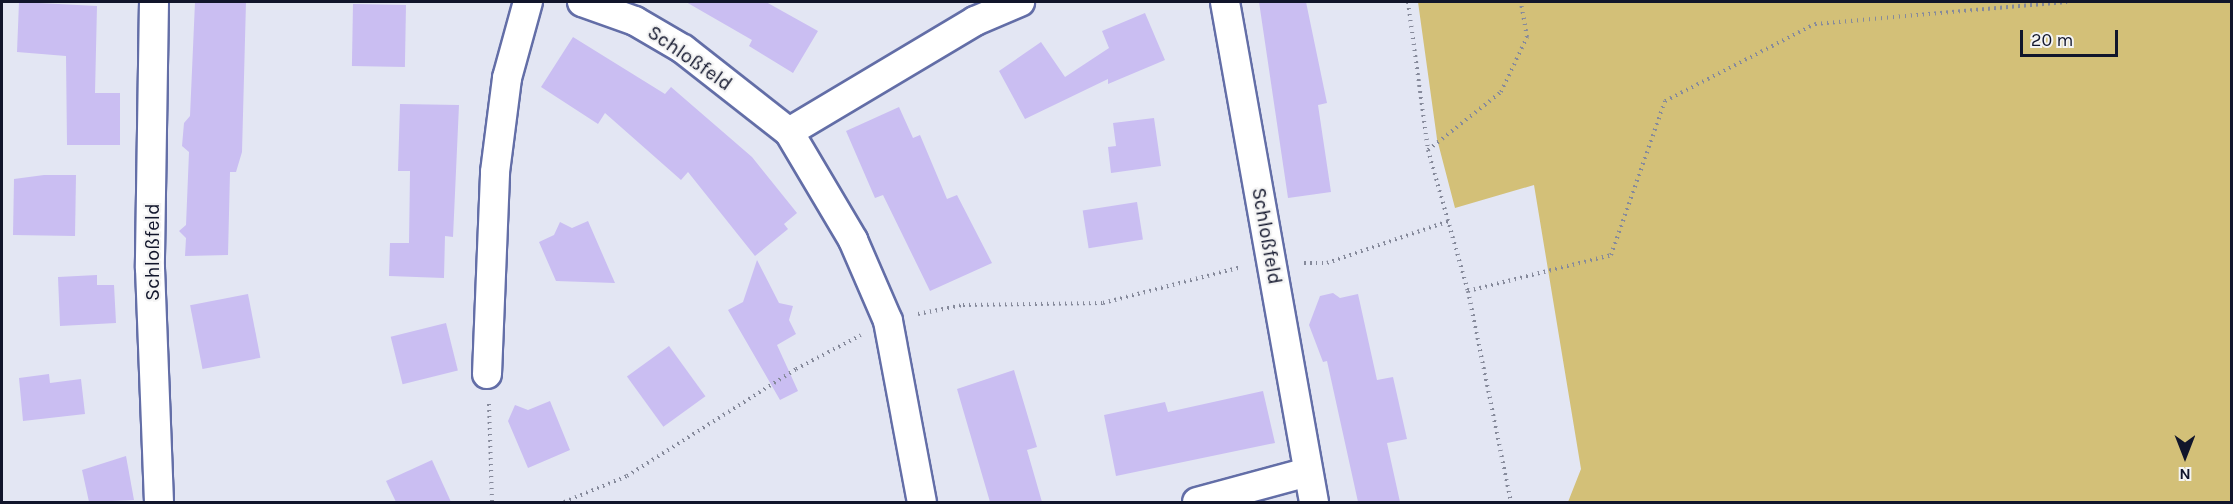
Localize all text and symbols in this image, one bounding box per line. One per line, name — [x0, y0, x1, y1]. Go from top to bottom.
scale bar — [2023, 18, 2120, 56]
street label: Schloßfeld — [643, 20, 737, 96]
text: 20 m — [2031, 29, 2073, 51]
street label: Schloßfeld — [1247, 186, 1287, 286]
street label: Schloßfeld — [140, 203, 164, 301]
north arrow — [2155, 426, 2215, 486]
text: N — [2179, 465, 2191, 484]

